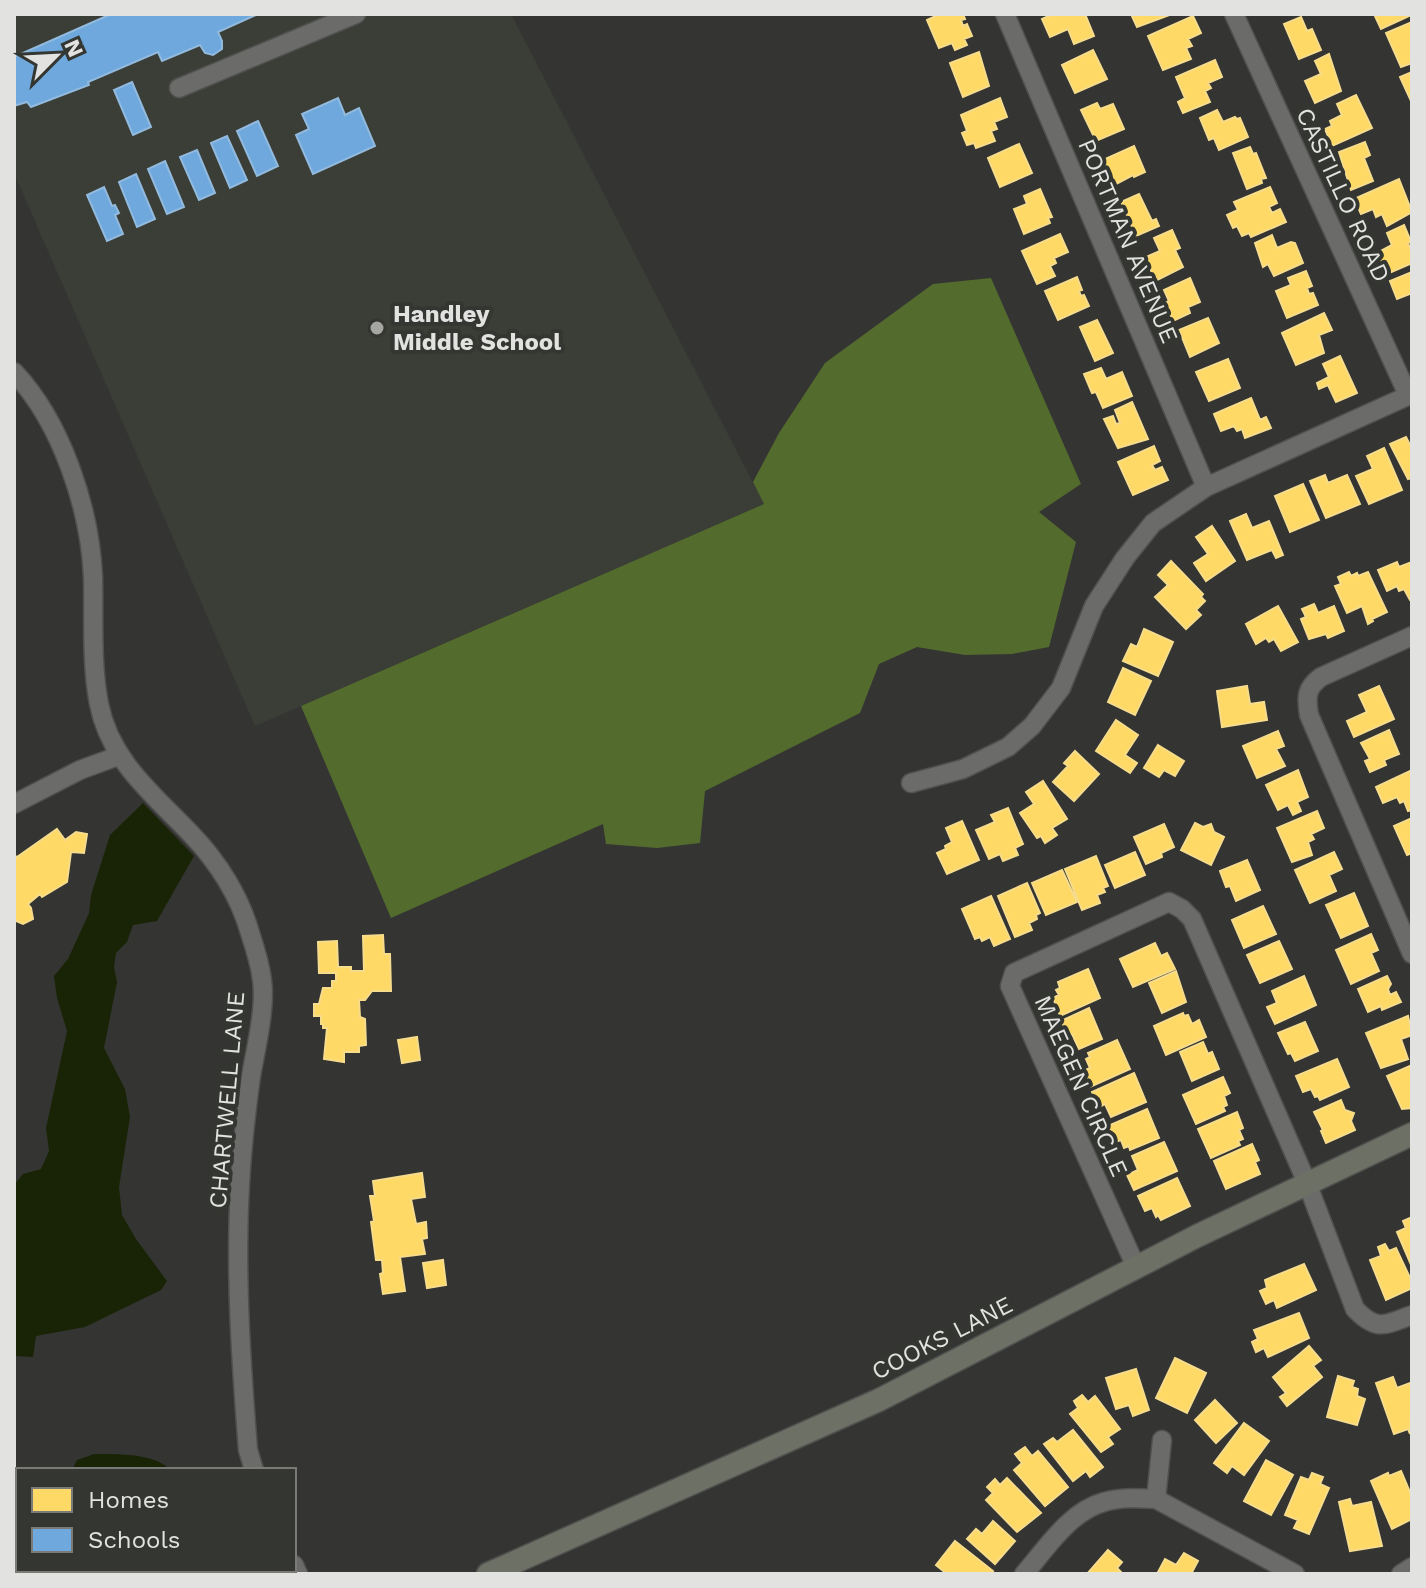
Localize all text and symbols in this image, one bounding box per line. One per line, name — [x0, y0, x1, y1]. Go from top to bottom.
north arrow — [16, 16, 96, 96]
text: N — [59, 36, 89, 61]
street label: CASTILLO ROAD — [1290, 103, 1396, 287]
street label: PORTMAN AVENUE — [1072, 135, 1184, 347]
place label: Handley Middle School — [393, 300, 561, 356]
marker: Handley Middle School — [368, 319, 386, 337]
street label: CHARTWELL LANE — [204, 990, 250, 1210]
street label: MAEGEN CIRCLE — [1028, 991, 1134, 1181]
street label: COOKS LANE — [867, 1291, 1017, 1385]
legend — [16, 1468, 296, 1572]
text: Homes — [88, 1486, 169, 1514]
text: Schools — [88, 1526, 180, 1554]

